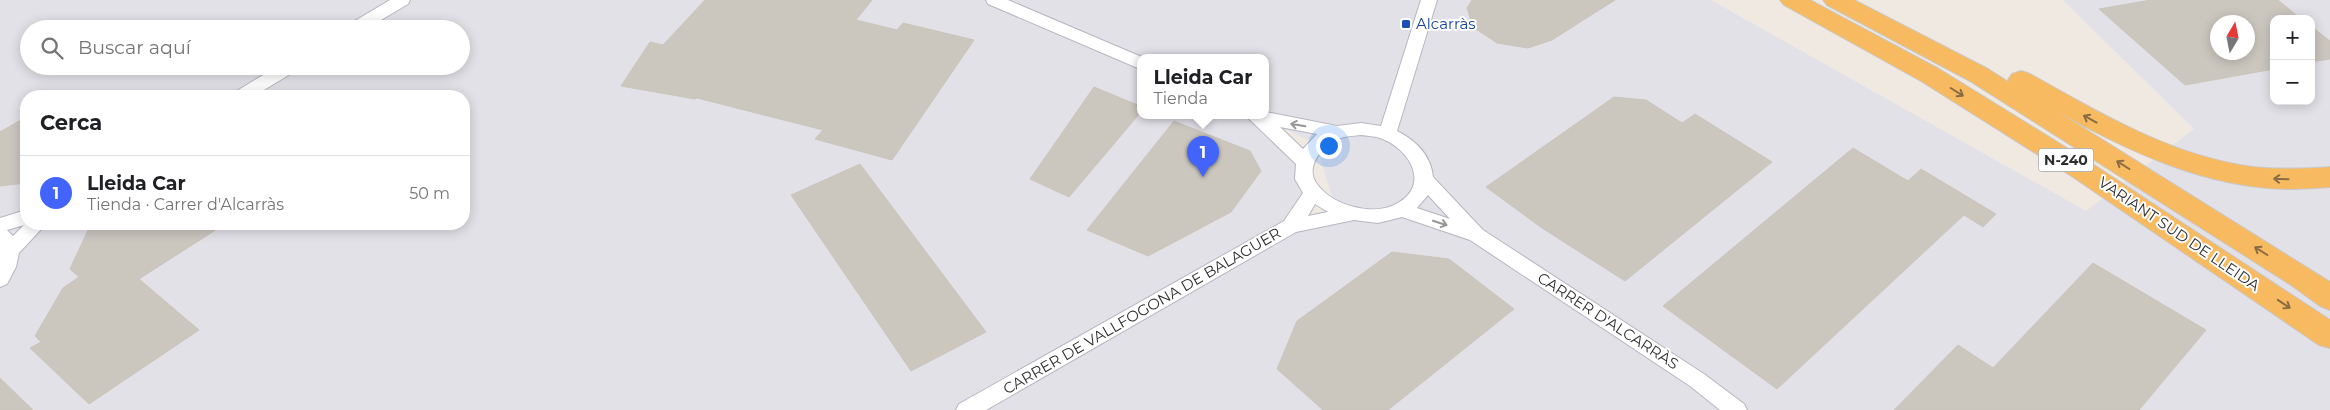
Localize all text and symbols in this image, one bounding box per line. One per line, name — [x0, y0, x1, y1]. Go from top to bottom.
place label: Alcarràs — [1416, 14, 1476, 33]
north arrow — [2210, 15, 2255, 60]
map controls — [2270, 15, 2315, 105]
button: + — [2270, 15, 2315, 60]
marker: Alcarràs — [1400, 18, 1412, 30]
search box — [20, 20, 470, 75]
icon: search — [38, 34, 66, 62]
text: Buscar aquí — [78, 36, 191, 59]
popup — [1137, 54, 1269, 119]
button: − — [2270, 60, 2315, 105]
text: Lleida Car — [1154, 66, 1252, 89]
one-way arrow — [1950, 86, 1964, 97]
text: Tienda — [1154, 89, 1208, 108]
text: Cerca — [40, 110, 102, 135]
one-way arrow — [2083, 114, 2097, 124]
one-way arrow — [1290, 120, 1306, 130]
your location — [1316, 133, 1342, 159]
pin: 1 — [1187, 136, 1219, 177]
road number: N-240 — [2038, 148, 2094, 172]
one-way arrow — [2116, 160, 2130, 170]
text: Lleida Car — [87, 172, 186, 195]
street label: VARIANT SUD DE LLEIDA — [2095, 172, 2264, 295]
one-way arrow — [2274, 175, 2290, 184]
text: 1 — [53, 184, 59, 203]
text: 50 m — [409, 184, 450, 203]
text: Tienda · Carrer d'Alcarràs — [87, 195, 284, 214]
one-way arrow — [1431, 218, 1447, 228]
street label: CARRER DE VALLFOGONA DE BALAGUER — [1000, 223, 1284, 398]
one-way arrow — [2254, 246, 2268, 256]
street label: CARRER D'ALCARRÀS — [1534, 268, 1682, 373]
one-way arrow — [2277, 299, 2291, 309]

